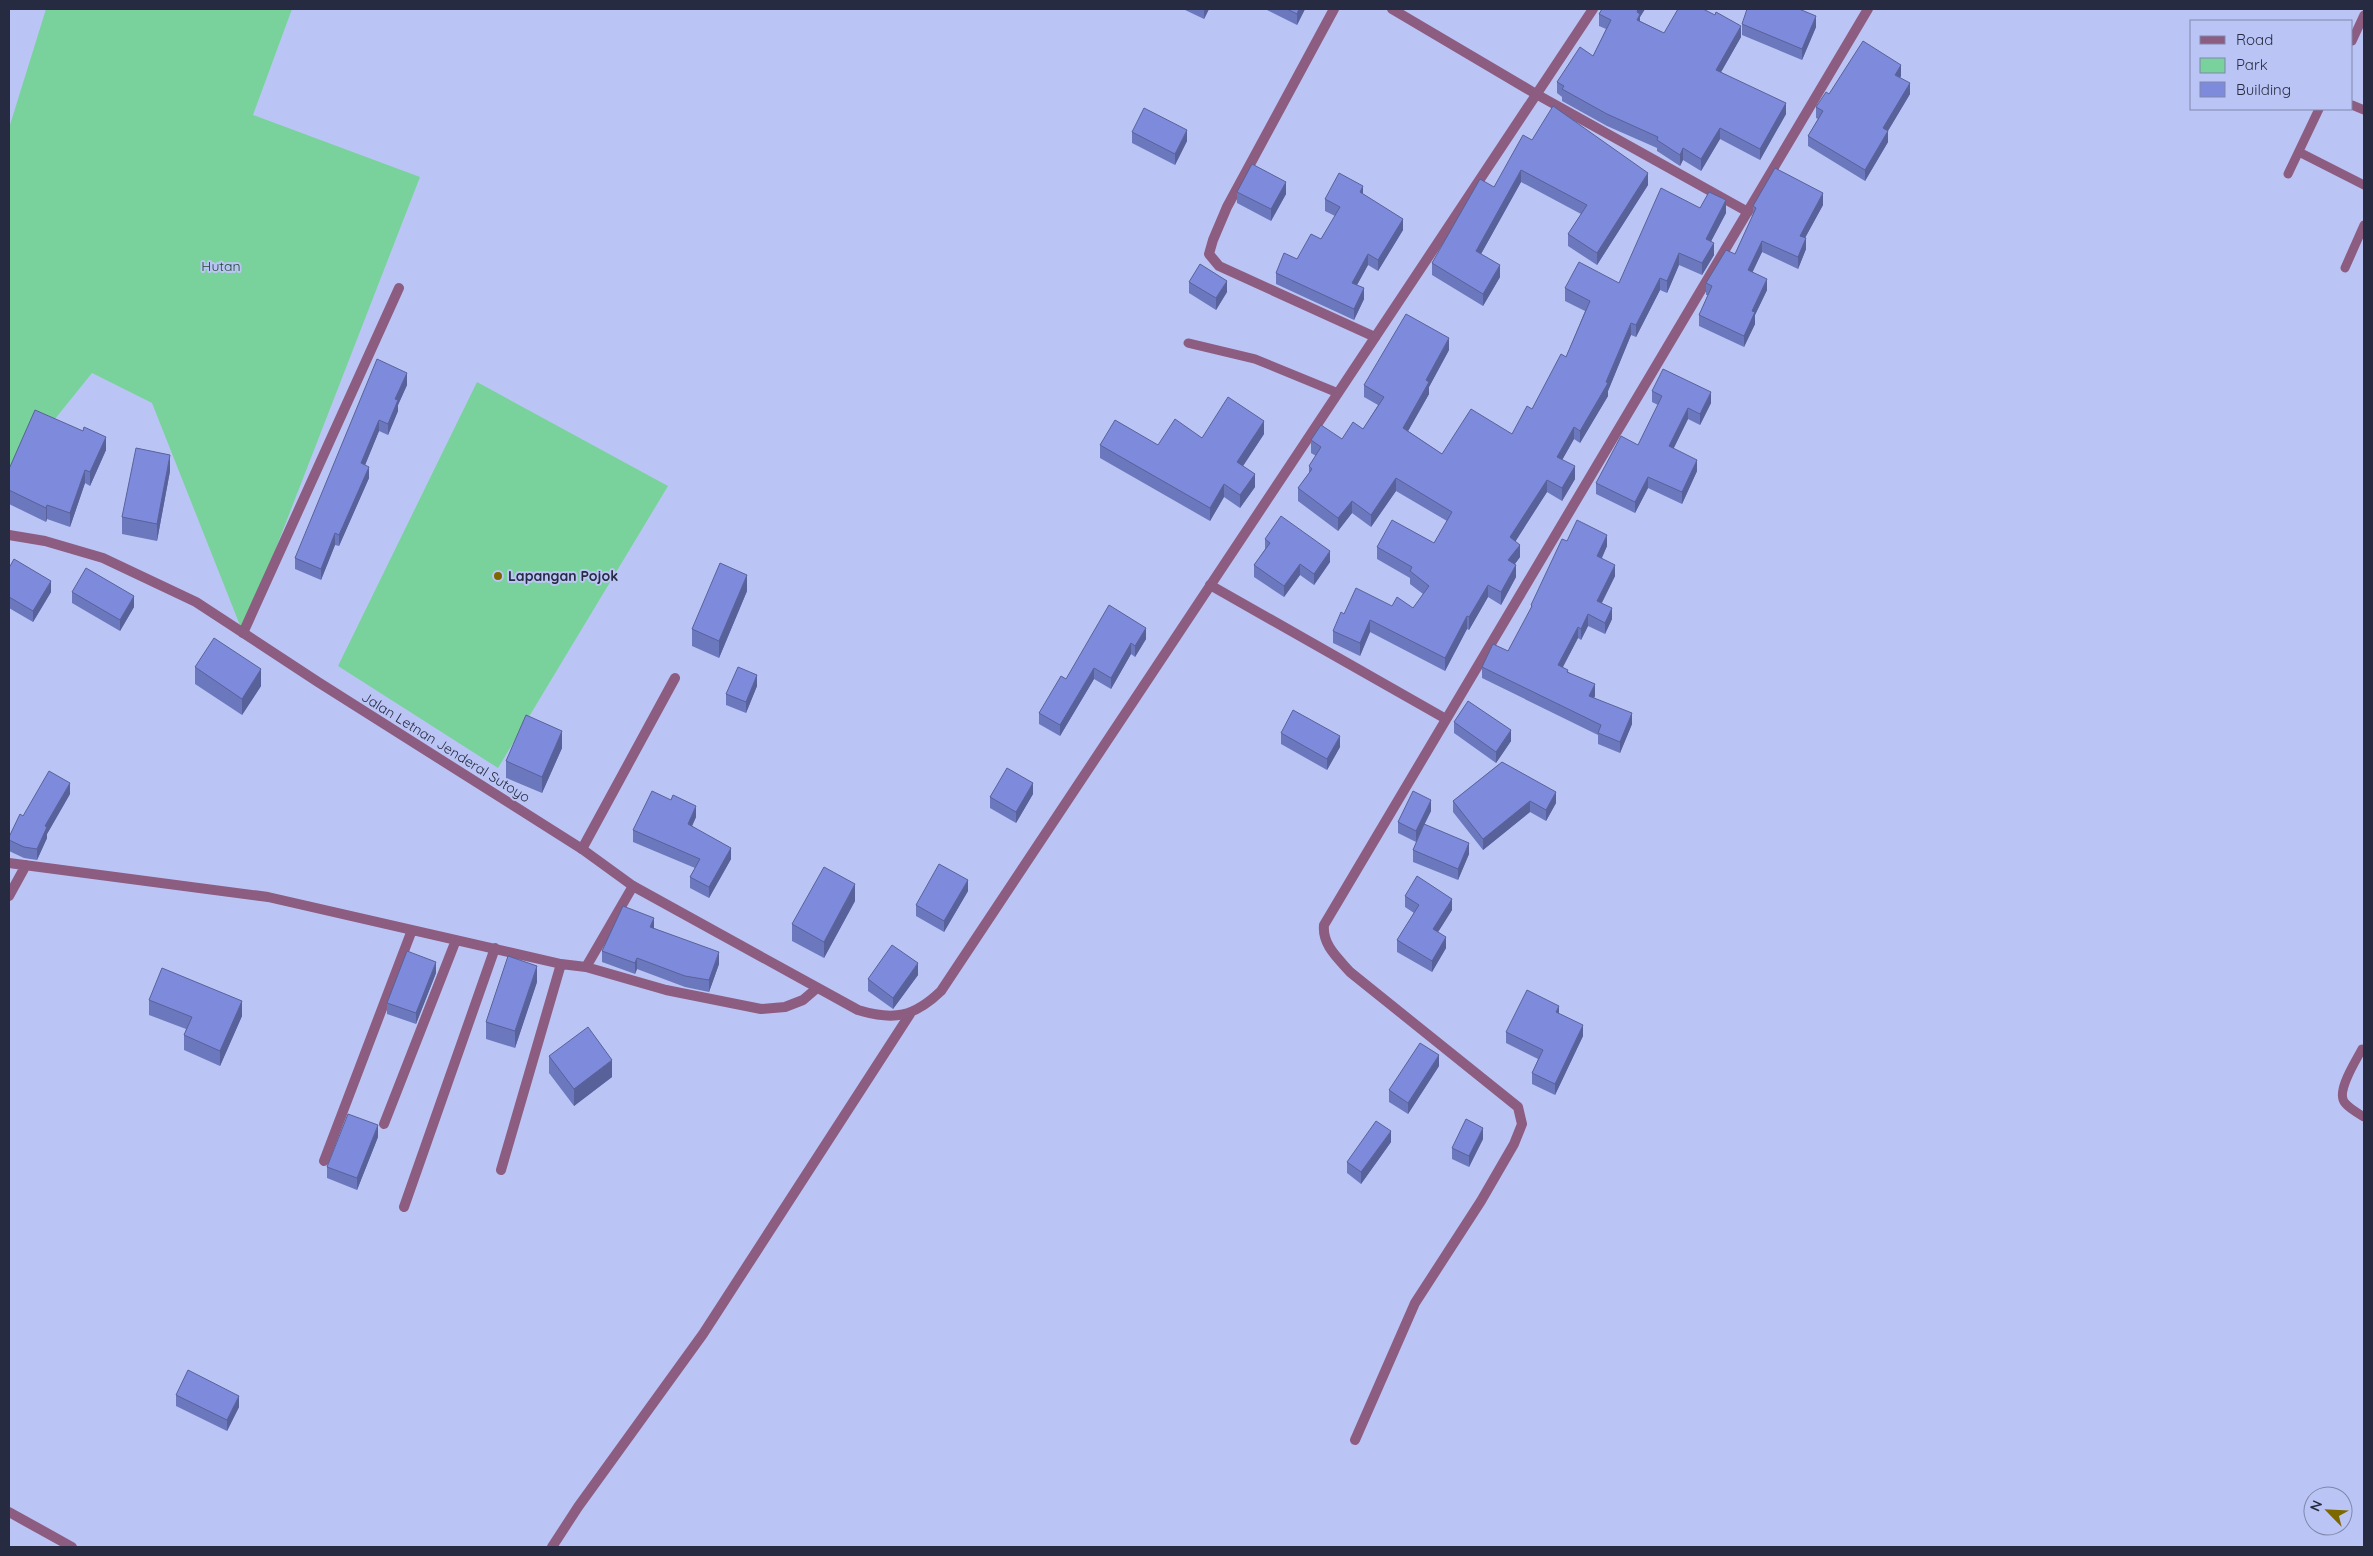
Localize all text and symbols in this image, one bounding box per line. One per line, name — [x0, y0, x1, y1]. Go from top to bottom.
legend — [2190, 20, 2353, 110]
text: Road — [2236, 30, 2273, 49]
text: Park — [2236, 55, 2268, 74]
text: Building — [2236, 80, 2291, 99]
park label: Hutan — [201, 257, 241, 275]
place label: Lapangan Pojok — [508, 567, 618, 585]
marker: Lapangan Pojok — [492, 570, 504, 582]
street label: Jalan Letnan Jenderal Sutoyo — [358, 688, 534, 806]
north arrow — [2303, 1486, 2353, 1536]
text: N — [2306, 1497, 2326, 1514]

